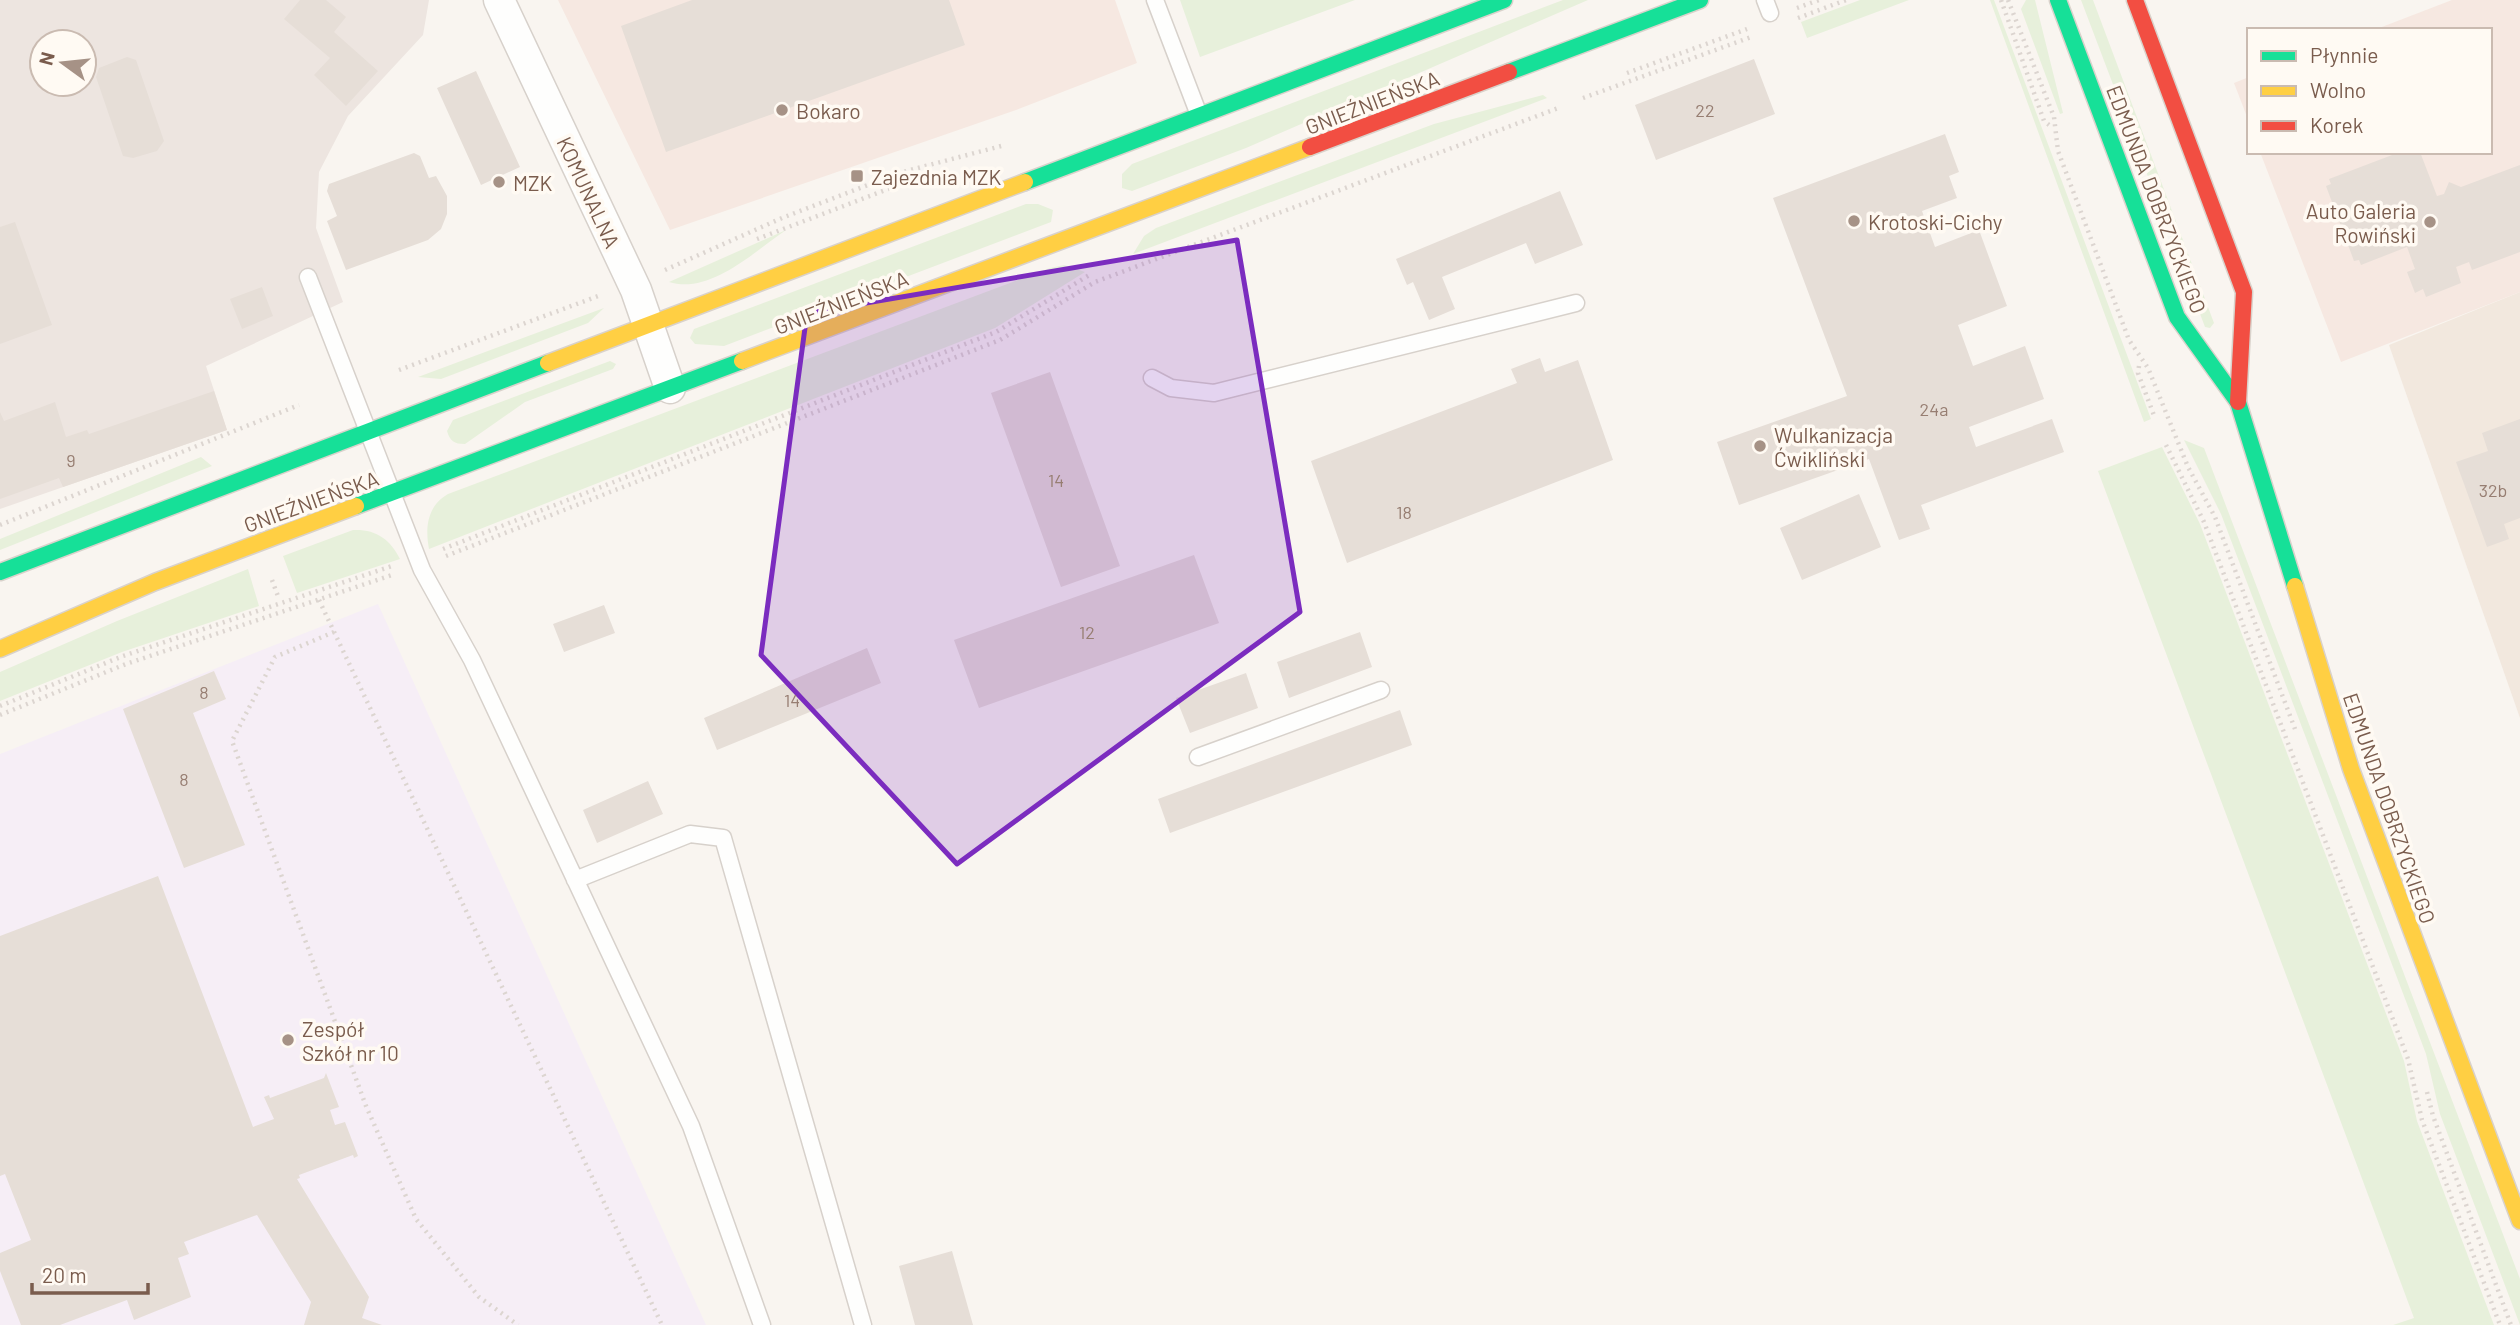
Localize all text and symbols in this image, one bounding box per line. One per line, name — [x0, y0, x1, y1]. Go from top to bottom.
north arrow — [28, 28, 98, 98]
legend — [2247, 28, 2492, 154]
text: Płynnie — [2310, 42, 2378, 67]
text: N — [33, 49, 59, 68]
street label: GNIEŹNIEŃSKA — [1301, 65, 1443, 139]
text: Wolno — [2310, 77, 2366, 102]
street label: EDMUNDA DOBRZYCKIEGO — [2102, 81, 2212, 317]
place label: Bokaro — [796, 98, 861, 123]
house number: 22 — [1695, 99, 1715, 121]
marker: Bokaro — [774, 102, 790, 118]
text: Korek — [2310, 112, 2363, 137]
street label: KOMUNALNA — [552, 132, 626, 252]
place label: Zajezdnia MZK — [871, 164, 1002, 189]
marker: Zajezdnia MZK — [849, 168, 865, 184]
place label: MZK — [513, 170, 553, 195]
marker: MZK — [491, 174, 507, 190]
place label: Auto Galeria Rowiński — [2306, 198, 2416, 247]
place label: Krotoski-Cichy — [1868, 209, 2003, 234]
marker: Krotoski-Cichy — [1846, 213, 1862, 229]
marker: Auto Galeria Rowiński — [2422, 214, 2438, 230]
street label: GNIEŹNIEŃSKA — [770, 265, 912, 339]
house number: 24a — [1920, 398, 1948, 420]
place label: Wulkanizacja Ćwikliński — [1774, 422, 1893, 471]
marker: Wulkanizacja Ćwikliński — [1752, 438, 1768, 454]
house number: 9 — [66, 449, 76, 471]
street label: GNIEŹNIEŃSKA — [240, 465, 382, 537]
house number: 14 — [1048, 469, 1064, 491]
house number: 32b — [2479, 479, 2507, 501]
house number: 18 — [1396, 501, 1412, 523]
house number: 12 — [1079, 621, 1095, 643]
house number: 8 — [199, 681, 209, 703]
house number: 14 — [784, 689, 800, 711]
street label: EDMUNDA DOBRZYCKIEGO — [2339, 689, 2441, 927]
house number: 8 — [179, 768, 189, 790]
place label: Zespół Szkół nr 10 — [302, 1016, 399, 1065]
marker: Zespół Szkół nr 10 — [280, 1032, 296, 1048]
scale bar — [32, 1252, 147, 1296]
text: 20 m — [42, 1262, 87, 1287]

